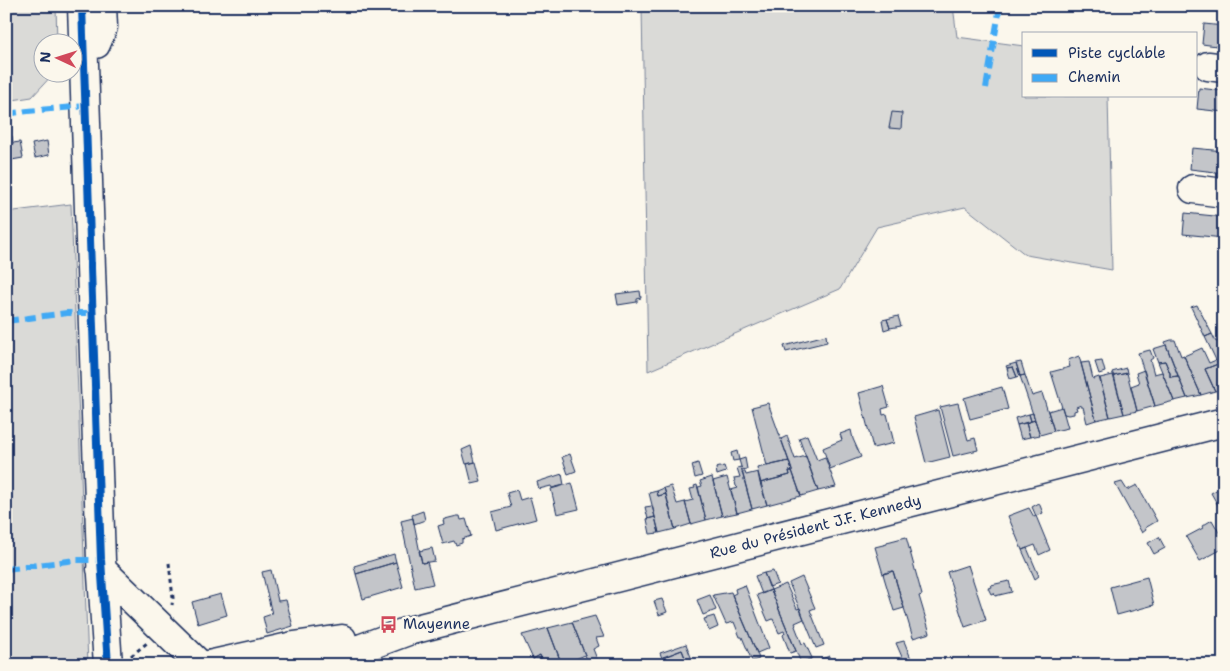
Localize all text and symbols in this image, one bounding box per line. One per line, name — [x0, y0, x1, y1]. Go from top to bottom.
north arrow — [32, 32, 82, 82]
legend — [1022, 32, 1198, 98]
text: Piste cyclable — [1068, 43, 1166, 63]
text: N — [36, 51, 54, 63]
text: Chemin — [1068, 67, 1121, 87]
street label: Rue du Président J.F. Kennedy — [708, 490, 923, 563]
bus stop icon: Mayenne — [379, 614, 399, 634]
place label: Mayenne — [403, 614, 470, 634]

